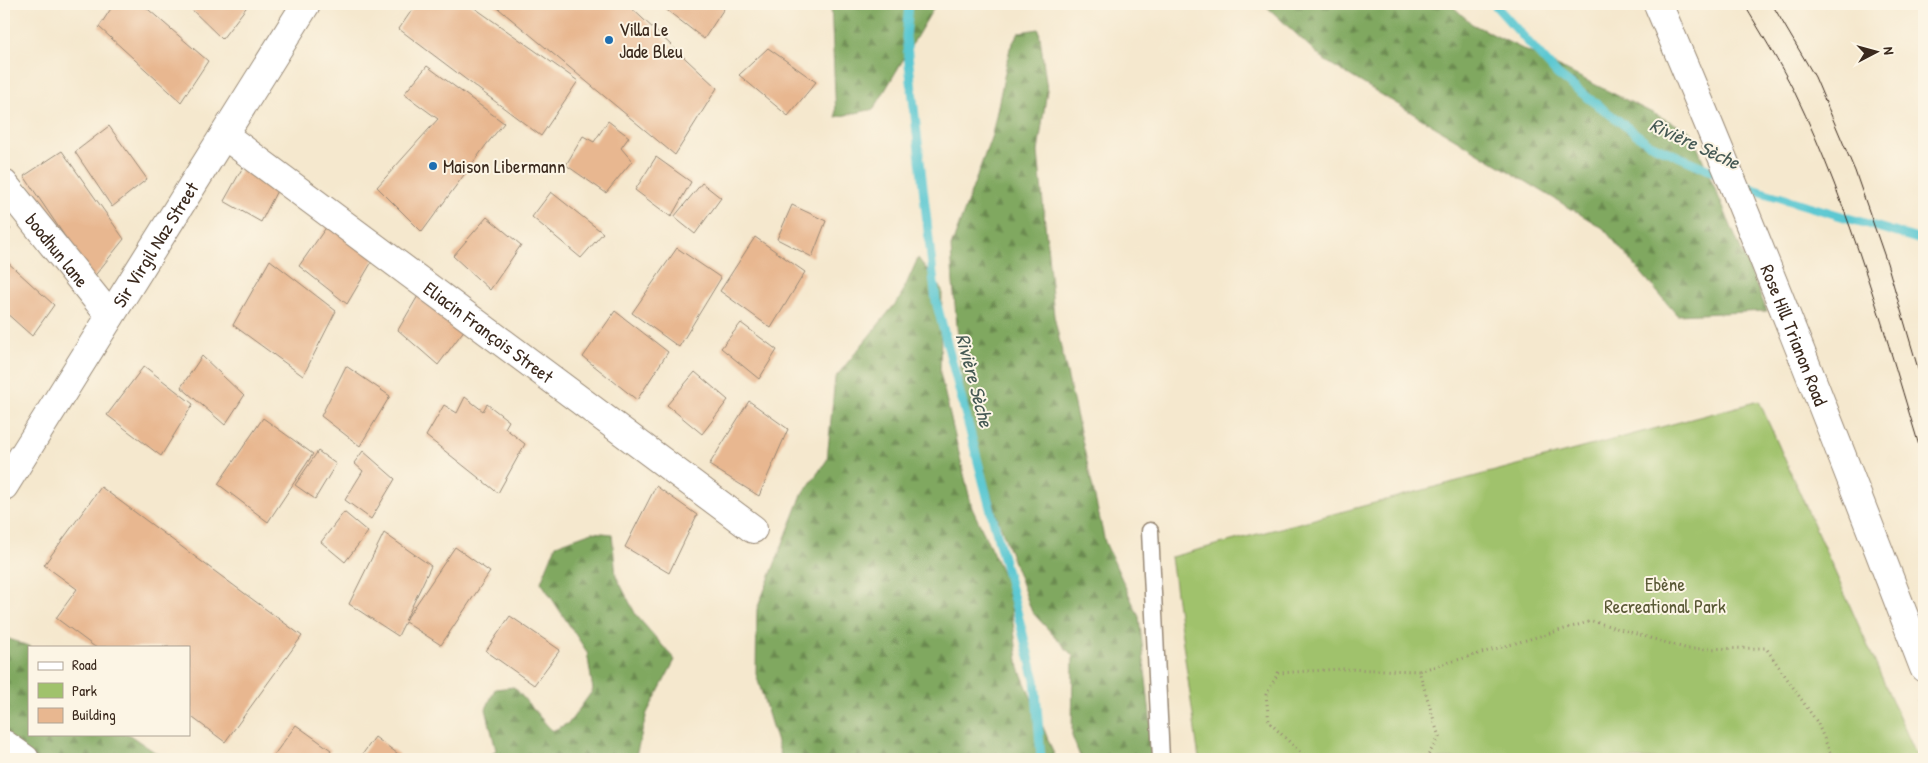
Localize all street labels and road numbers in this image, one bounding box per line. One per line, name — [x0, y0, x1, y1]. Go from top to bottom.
street label: Sir Virgil Naz Street — [106, 176, 205, 312]
street label: boodhun lane — [20, 208, 95, 293]
street label: Rose Hill Trianon Road — [1755, 261, 1834, 410]
street label: Eliacin François Street — [418, 275, 559, 389]

